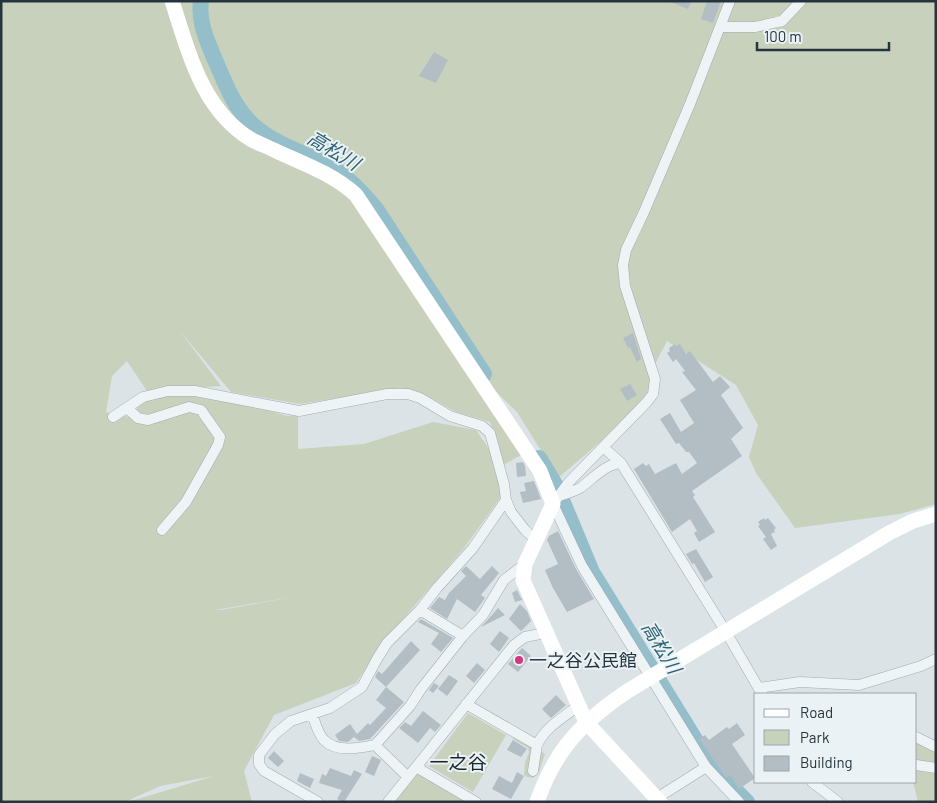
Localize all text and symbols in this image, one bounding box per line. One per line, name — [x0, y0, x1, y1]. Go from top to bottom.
scale bar — [757, 20, 890, 52]
text: 100 m — [764, 27, 802, 45]
water label: 高松川 — [304, 125, 366, 176]
water label: 高松川 — [637, 617, 688, 679]
place label: 一之谷公民館 — [529, 649, 637, 671]
marker: 一之谷公民館 — [513, 654, 525, 666]
legend — [754, 693, 917, 783]
text: Road — [800, 703, 833, 721]
text: Park — [800, 728, 830, 746]
district label: 一之谷 — [429, 750, 487, 773]
text: Building — [800, 753, 853, 771]

